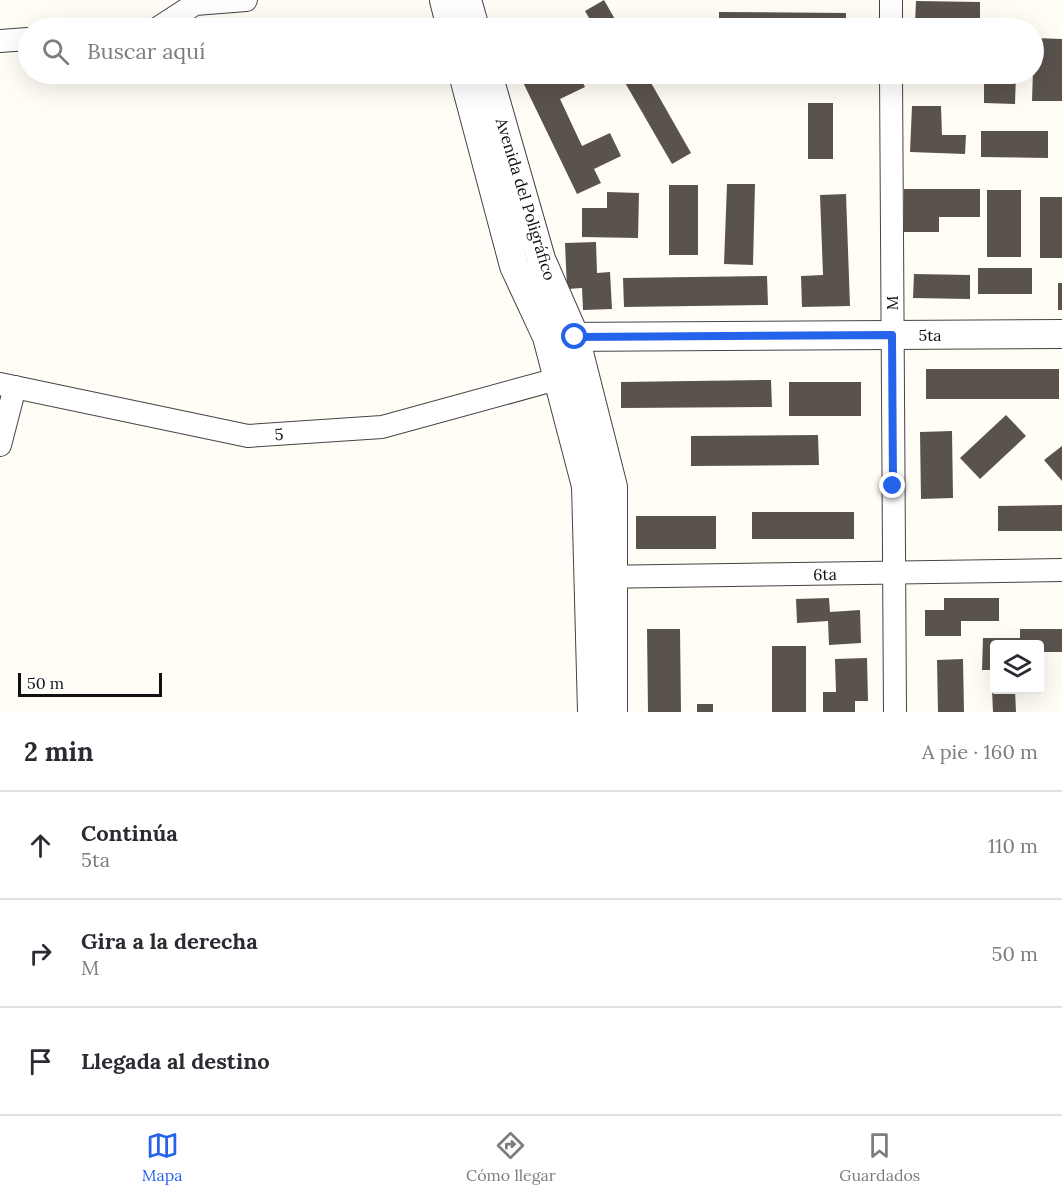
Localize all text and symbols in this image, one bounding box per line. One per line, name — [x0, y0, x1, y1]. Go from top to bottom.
search box — [18, 18, 1044, 84]
icon: search — [39, 35, 72, 68]
text: Buscar aquí — [87, 37, 205, 65]
street label: Avenida del Poligráfico — [491, 114, 560, 283]
street label: M — [882, 295, 902, 310]
route start — [561, 323, 587, 349]
street label: 5ta — [918, 325, 942, 345]
street label: 5 — [274, 424, 284, 444]
route end — [879, 472, 905, 498]
street label: 6ta — [813, 564, 837, 584]
map controls — [990, 640, 1044, 694]
button: layers — [990, 640, 1044, 694]
scale bar — [18, 670, 162, 698]
text: 50 m — [27, 673, 64, 693]
text: 2 min — [24, 735, 94, 768]
text: A pie · 160 m — [922, 739, 1038, 764]
text: Continúa — [81, 819, 178, 847]
icon: ahead — [24, 829, 57, 862]
text: 110 m — [988, 833, 1038, 858]
text: 5ta — [81, 847, 110, 872]
text: Gira a la derecha — [81, 927, 258, 955]
icon: right — [24, 937, 57, 970]
text: 50 m — [992, 941, 1038, 966]
text: M — [81, 955, 99, 980]
icon: arrive — [24, 1045, 57, 1078]
text: Llegada al destino — [81, 1047, 270, 1075]
tab: Mapa — [142, 1129, 183, 1185]
tab: Cómo llegar — [466, 1129, 556, 1185]
tab: Guardados — [839, 1129, 920, 1185]

